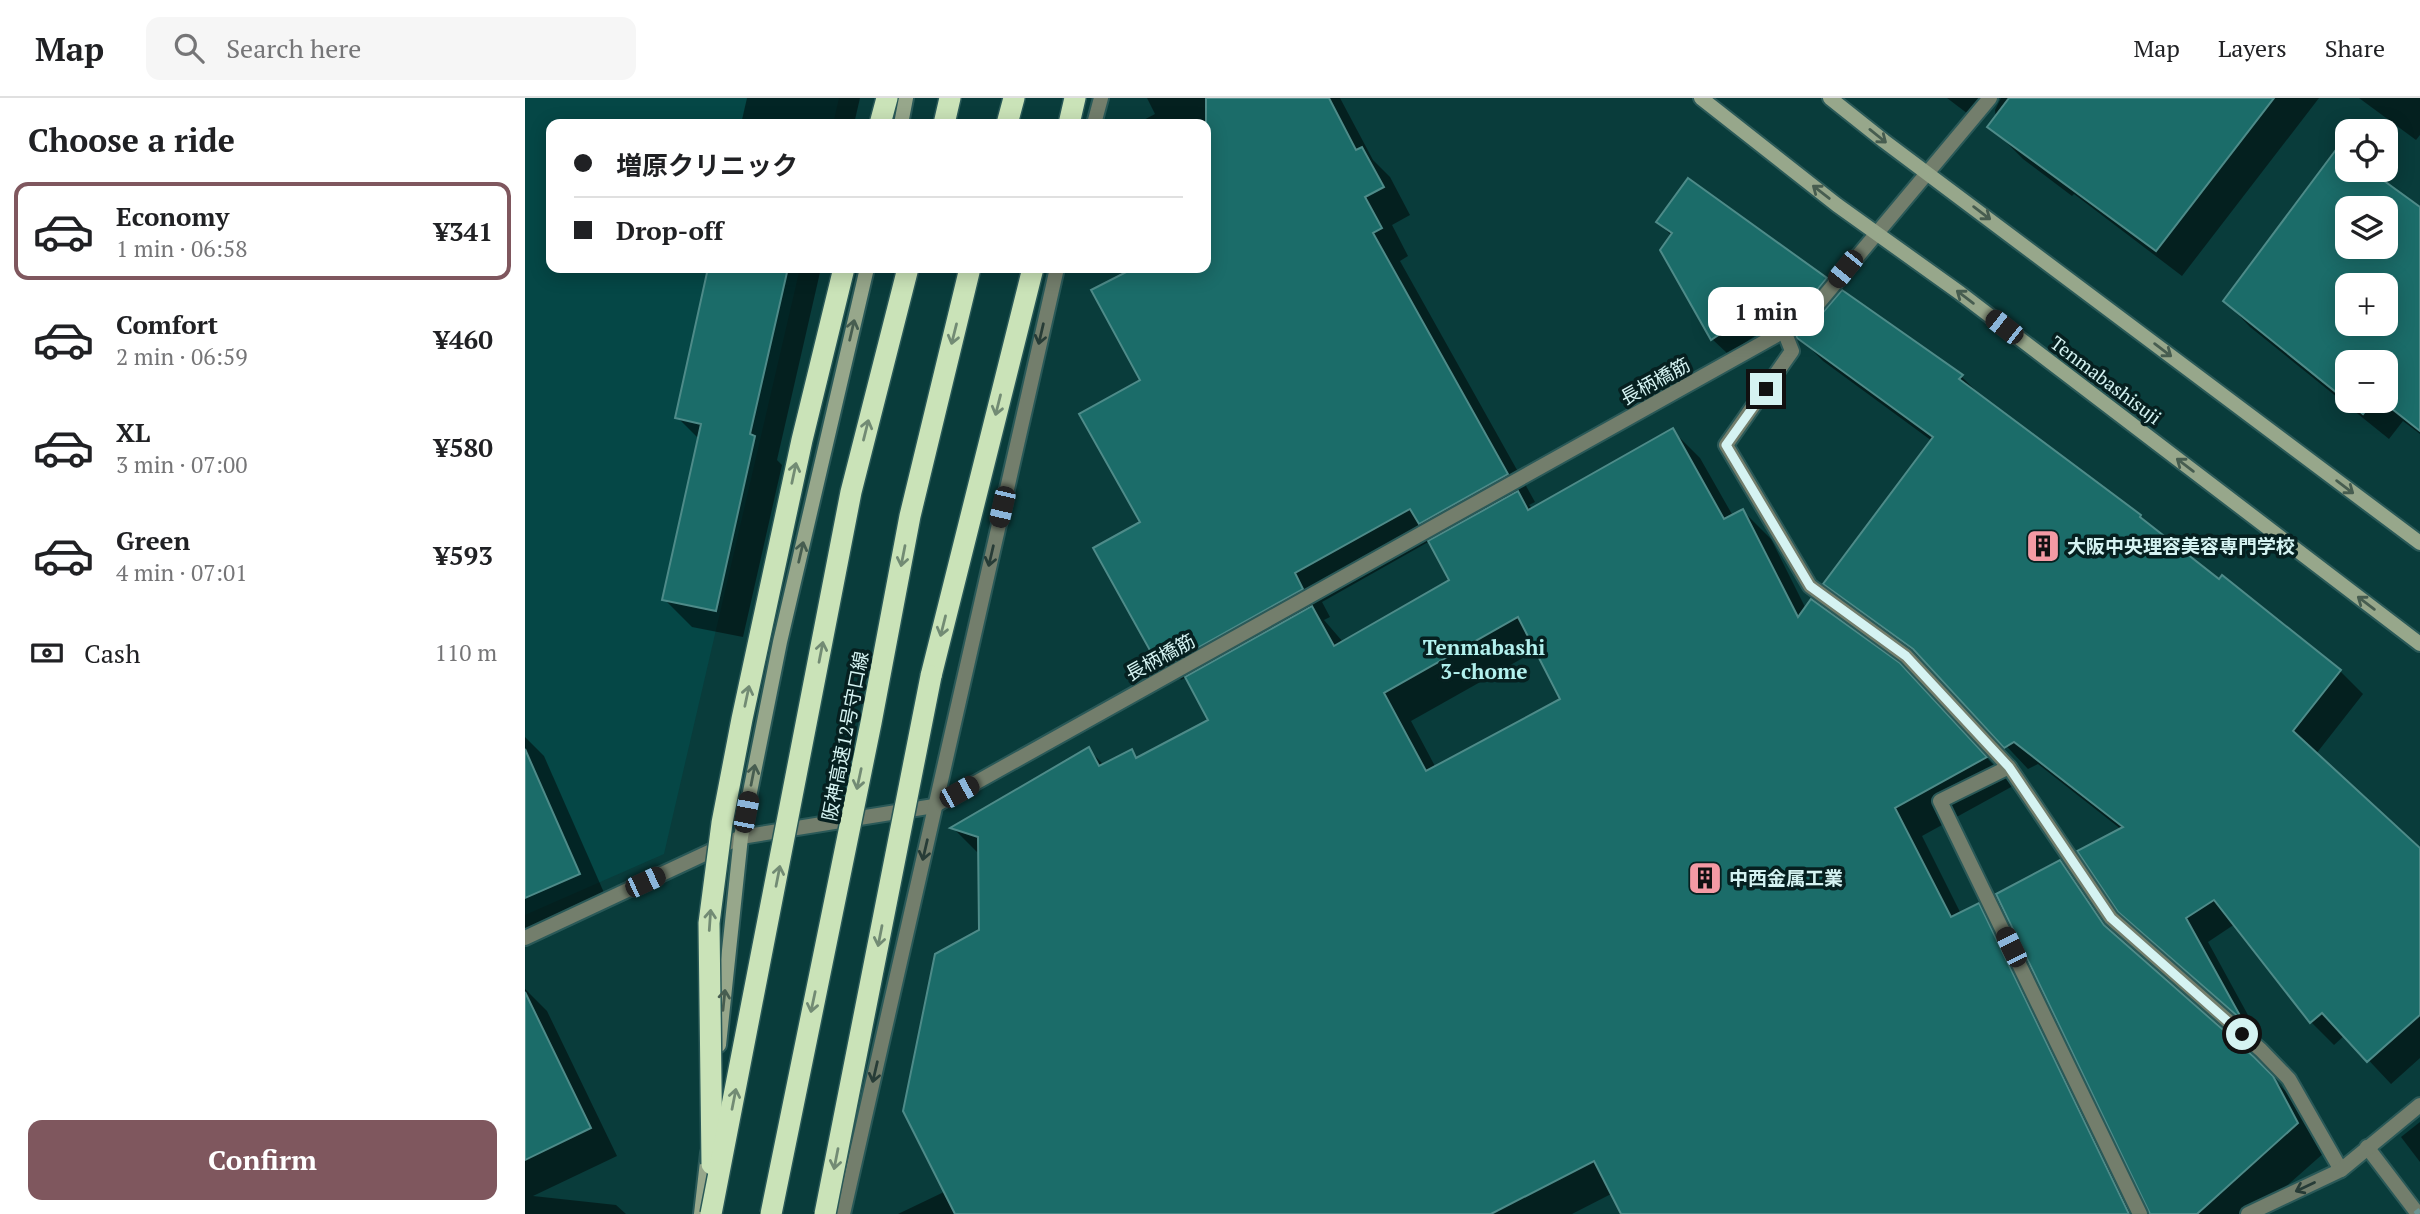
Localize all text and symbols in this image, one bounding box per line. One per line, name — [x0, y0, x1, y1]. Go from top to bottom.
search box — [146, 17, 636, 80]
text: Map — [35, 27, 104, 70]
icon: search — [170, 29, 208, 67]
text: Search here — [226, 31, 361, 65]
text: Map — [2133, 32, 2180, 64]
text: Layers — [2218, 32, 2287, 64]
text: Share — [2325, 32, 2385, 64]
text: Choose a ride — [28, 119, 235, 161]
map controls — [2335, 119, 2398, 413]
button: locate — [2335, 119, 2398, 182]
one-way arrow — [1868, 128, 1886, 144]
text: 増原クリニック — [616, 148, 798, 182]
one-way arrow — [1812, 185, 1831, 200]
button: layers — [2335, 196, 2398, 259]
text: Economy — [116, 199, 229, 233]
icon: car — [32, 200, 95, 263]
one-way arrow — [1972, 205, 1990, 220]
text: Drop-off — [616, 213, 723, 247]
text: ¥341 — [434, 214, 493, 248]
text: 1 min · 06:58 — [116, 233, 248, 264]
car — [1824, 246, 1867, 292]
button: + — [2335, 273, 2398, 336]
callout: 1 min — [1708, 288, 1824, 336]
one-way arrow — [1956, 290, 1975, 305]
text: 1 min — [1735, 296, 1797, 327]
car — [1981, 306, 2028, 348]
text: Comfort — [116, 307, 218, 341]
icon: car — [32, 308, 95, 371]
one-way arrow — [845, 319, 859, 342]
text: ¥460 — [434, 322, 493, 356]
one-way arrow — [947, 322, 960, 345]
one-way arrow — [1034, 322, 1047, 345]
street label: Tenmabashisuji — [2046, 330, 2167, 430]
text: 2 min · 06:59 — [116, 341, 248, 372]
one-way arrow — [2153, 342, 2172, 357]
button: − — [2335, 350, 2398, 413]
street label: 長柄橋筋 — [1615, 351, 1694, 410]
route end — [1750, 373, 1782, 405]
one-way arrow — [991, 393, 1004, 416]
text: XL — [116, 415, 150, 449]
icon: car — [32, 416, 95, 479]
one-way arrow — [860, 419, 873, 441]
text: ¥580 — [434, 430, 493, 464]
text: 3 min · 07:00 — [116, 449, 248, 480]
one-way arrow — [2176, 457, 2195, 472]
one-way arrow — [788, 462, 802, 485]
one-way arrow — [2335, 479, 2354, 494]
car — [988, 484, 1017, 530]
text: Green — [116, 523, 190, 557]
icon: car — [32, 524, 95, 587]
building icon: 大阪中央理容美容専門学校 — [2024, 527, 2062, 565]
place label: 大阪中央理容美容専門学校 — [2067, 533, 2295, 558]
text: ¥593 — [434, 538, 493, 572]
one-way arrow — [795, 541, 808, 564]
one-way arrow — [895, 544, 909, 567]
one-way arrow — [984, 544, 997, 567]
text: 4 min · 07:01 — [116, 557, 248, 588]
one-way arrow — [2357, 596, 2376, 610]
one-way arrow — [936, 614, 949, 637]
street label: 長柄橋筋 — [1120, 627, 1199, 686]
district label: Tenmabashi 3-chome — [1423, 633, 1545, 685]
icon: cash — [28, 634, 66, 672]
text: Cash — [84, 636, 140, 670]
text: 110 m — [435, 637, 497, 668]
one-way arrow — [814, 641, 828, 664]
street label: 阪神高速12号守口線 — [816, 649, 873, 823]
one-way arrow — [740, 685, 754, 708]
one-way arrow — [747, 764, 761, 787]
one-way arrow — [852, 767, 866, 790]
car — [936, 773, 983, 811]
car — [732, 789, 761, 835]
one-way arrow — [917, 838, 931, 861]
building icon: 中西金属工業 — [1686, 859, 1724, 897]
car — [622, 864, 669, 900]
one-way arrow — [771, 865, 785, 888]
place label: 中西金属工業 — [1729, 865, 1843, 890]
one-way arrow — [704, 909, 717, 932]
one-way arrow — [872, 924, 886, 947]
car — [1993, 924, 2030, 970]
one-way arrow — [717, 989, 730, 1012]
one-way arrow — [805, 990, 819, 1013]
route start — [2226, 1018, 2258, 1050]
one-way arrow — [867, 1060, 881, 1083]
one-way arrow — [727, 1088, 741, 1111]
button: Confirm — [28, 1120, 497, 1200]
one-way arrow — [829, 1147, 842, 1170]
one-way arrow — [2295, 1181, 2316, 1194]

